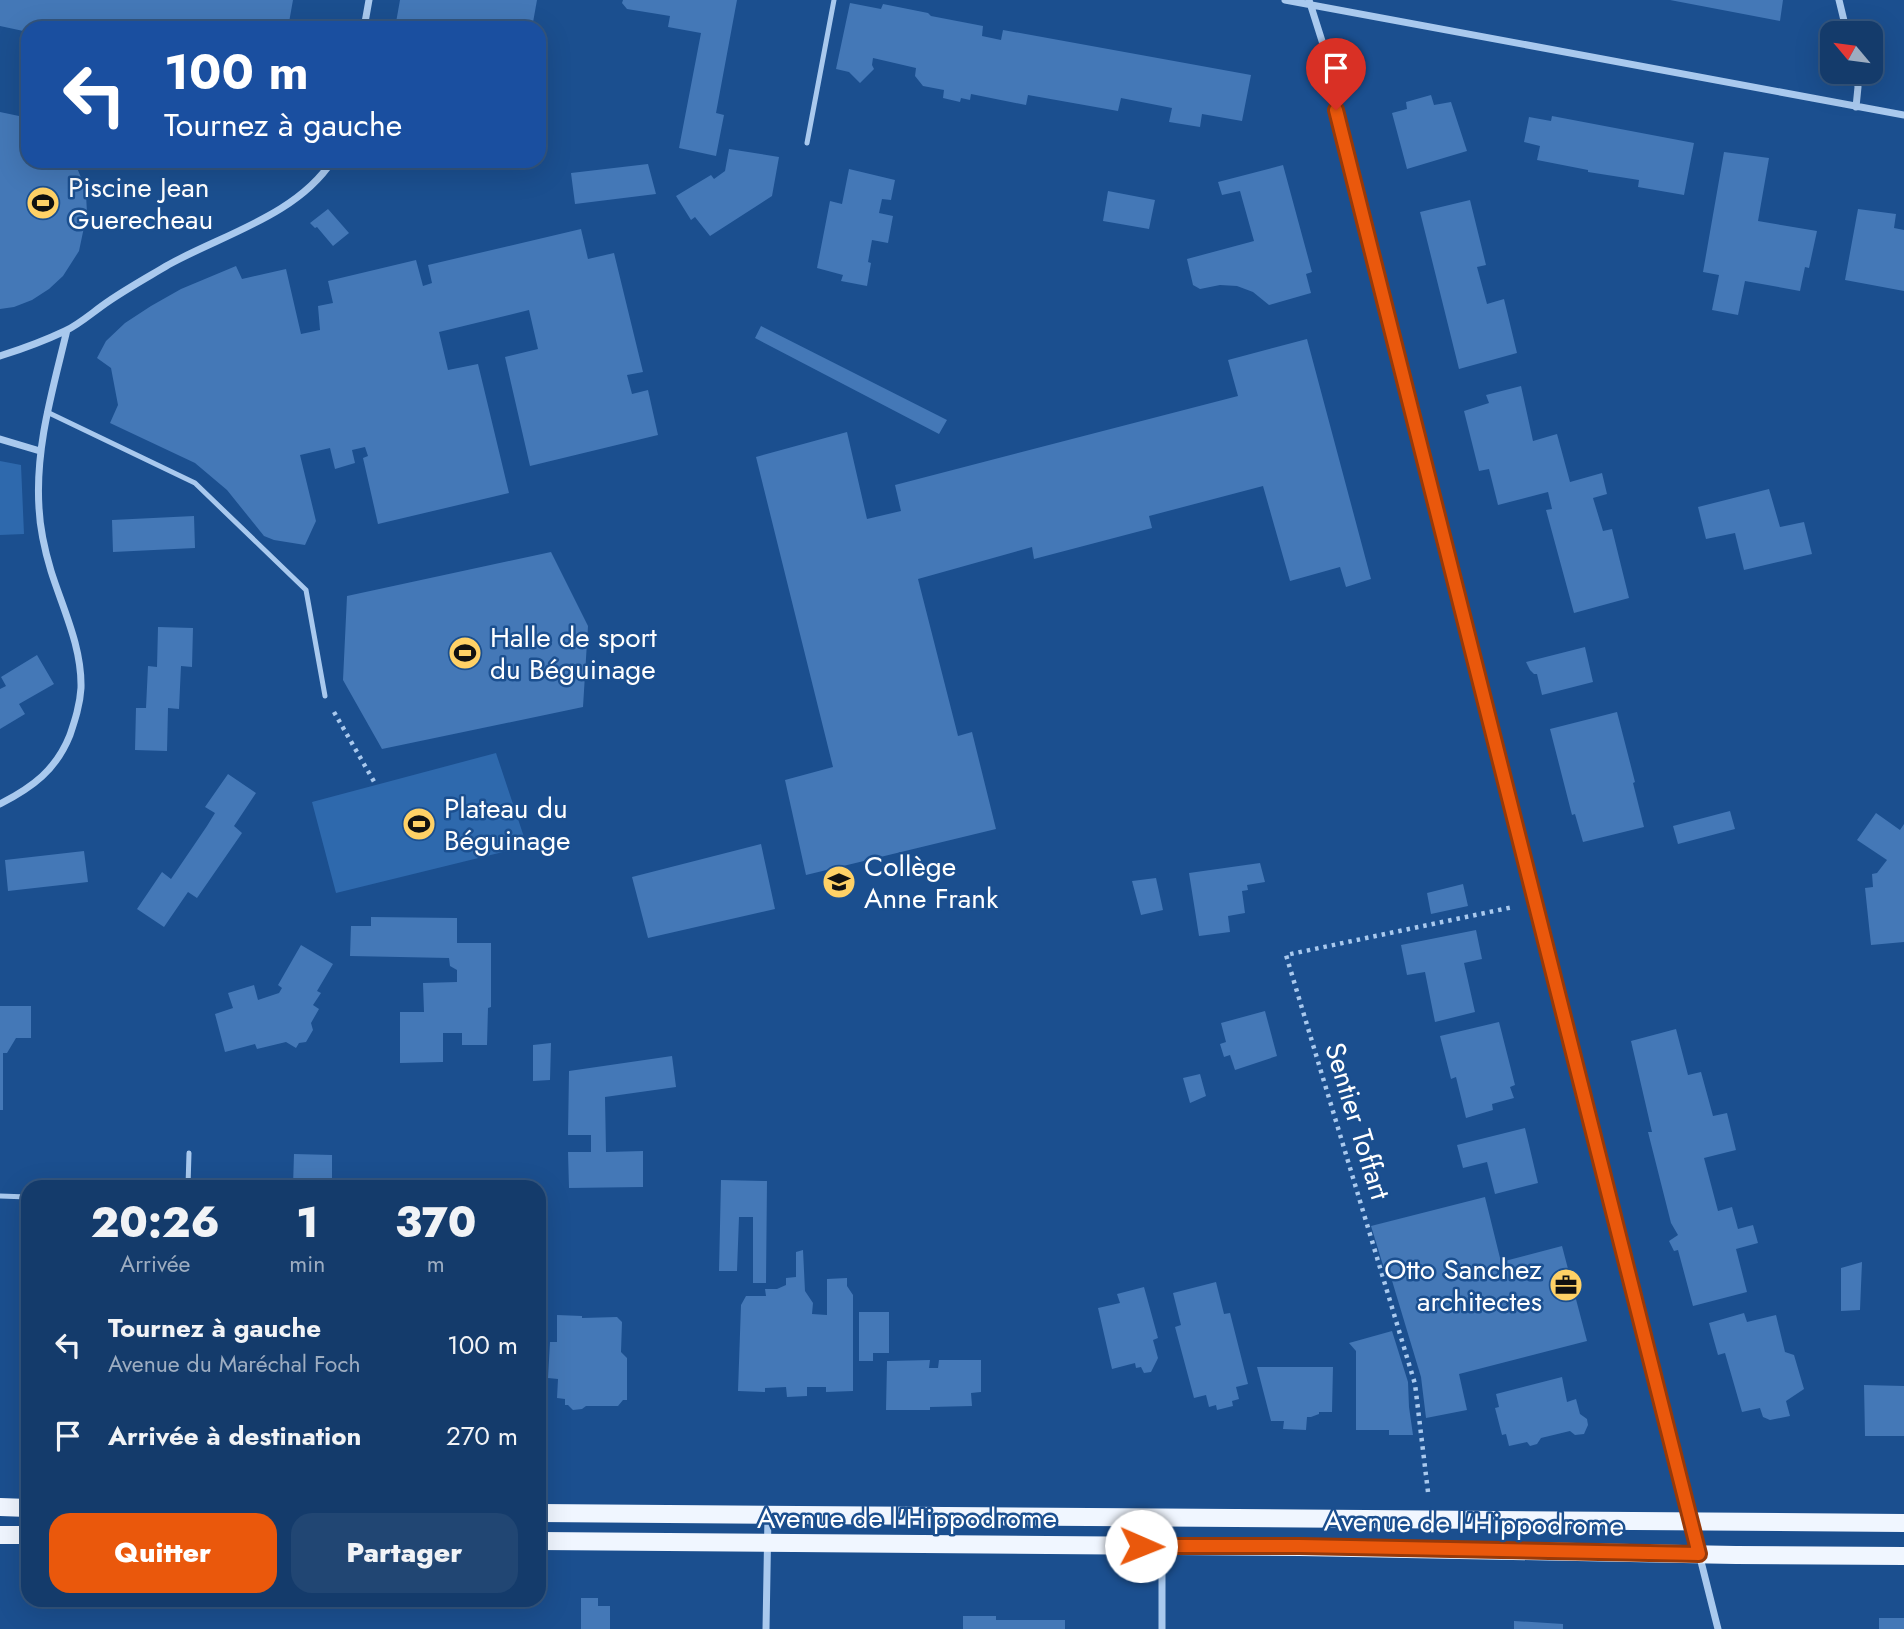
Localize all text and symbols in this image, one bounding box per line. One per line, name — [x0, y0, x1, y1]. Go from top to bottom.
north arrow — [1820, 21, 1883, 84]
map controls — [1820, 21, 1883, 84]
text: 100 m — [164, 37, 309, 107]
pin — [1306, 38, 1366, 110]
icon: left — [49, 49, 140, 140]
icon: arrive — [1317, 49, 1355, 87]
text: Tournez à gauche — [164, 102, 402, 148]
place label: Piscine Jean Guerecheau — [68, 167, 213, 240]
sports icon: Piscine Jean Guerecheau — [24, 184, 62, 222]
place label: Halle de sport du Béguinage — [490, 617, 657, 690]
sports icon: Halle de sport du Béguinage — [446, 634, 484, 672]
place label: Plateau du Béguinage — [444, 788, 571, 861]
sports icon: Plateau du Béguinage — [400, 805, 438, 843]
place label: Collège Anne Frank — [864, 846, 999, 919]
school or university icon: Collège Anne Frank — [820, 863, 858, 901]
street label: Sentier Toffart — [1314, 1038, 1401, 1205]
text: 20:26 — [91, 1192, 220, 1253]
text: 1 — [296, 1192, 318, 1253]
text: 370 — [395, 1192, 476, 1253]
text: Arrivée — [120, 1247, 190, 1281]
text: min — [289, 1247, 325, 1281]
text: m — [427, 1247, 445, 1281]
place label: Otto Sanchez architectes — [1384, 1249, 1542, 1322]
office icon: Otto Sanchez architectes — [1547, 1266, 1585, 1304]
text: Tournez à gauche — [108, 1309, 321, 1347]
icon: left — [49, 1326, 87, 1364]
text: 100 m — [447, 1326, 518, 1364]
text: Avenue du Maréchal Foch — [108, 1347, 360, 1381]
icon: arrive — [49, 1417, 87, 1455]
text: Arrivée à destination — [108, 1417, 361, 1455]
text: 270 m — [446, 1417, 518, 1455]
street label: Avenue de l'Hippodrome — [757, 1498, 1057, 1539]
street label: Avenue de l'Hippodrome — [1324, 1500, 1624, 1547]
position arrow — [1104, 1509, 1178, 1583]
button: Quitter — [49, 1513, 277, 1593]
button: Partager — [291, 1513, 518, 1593]

